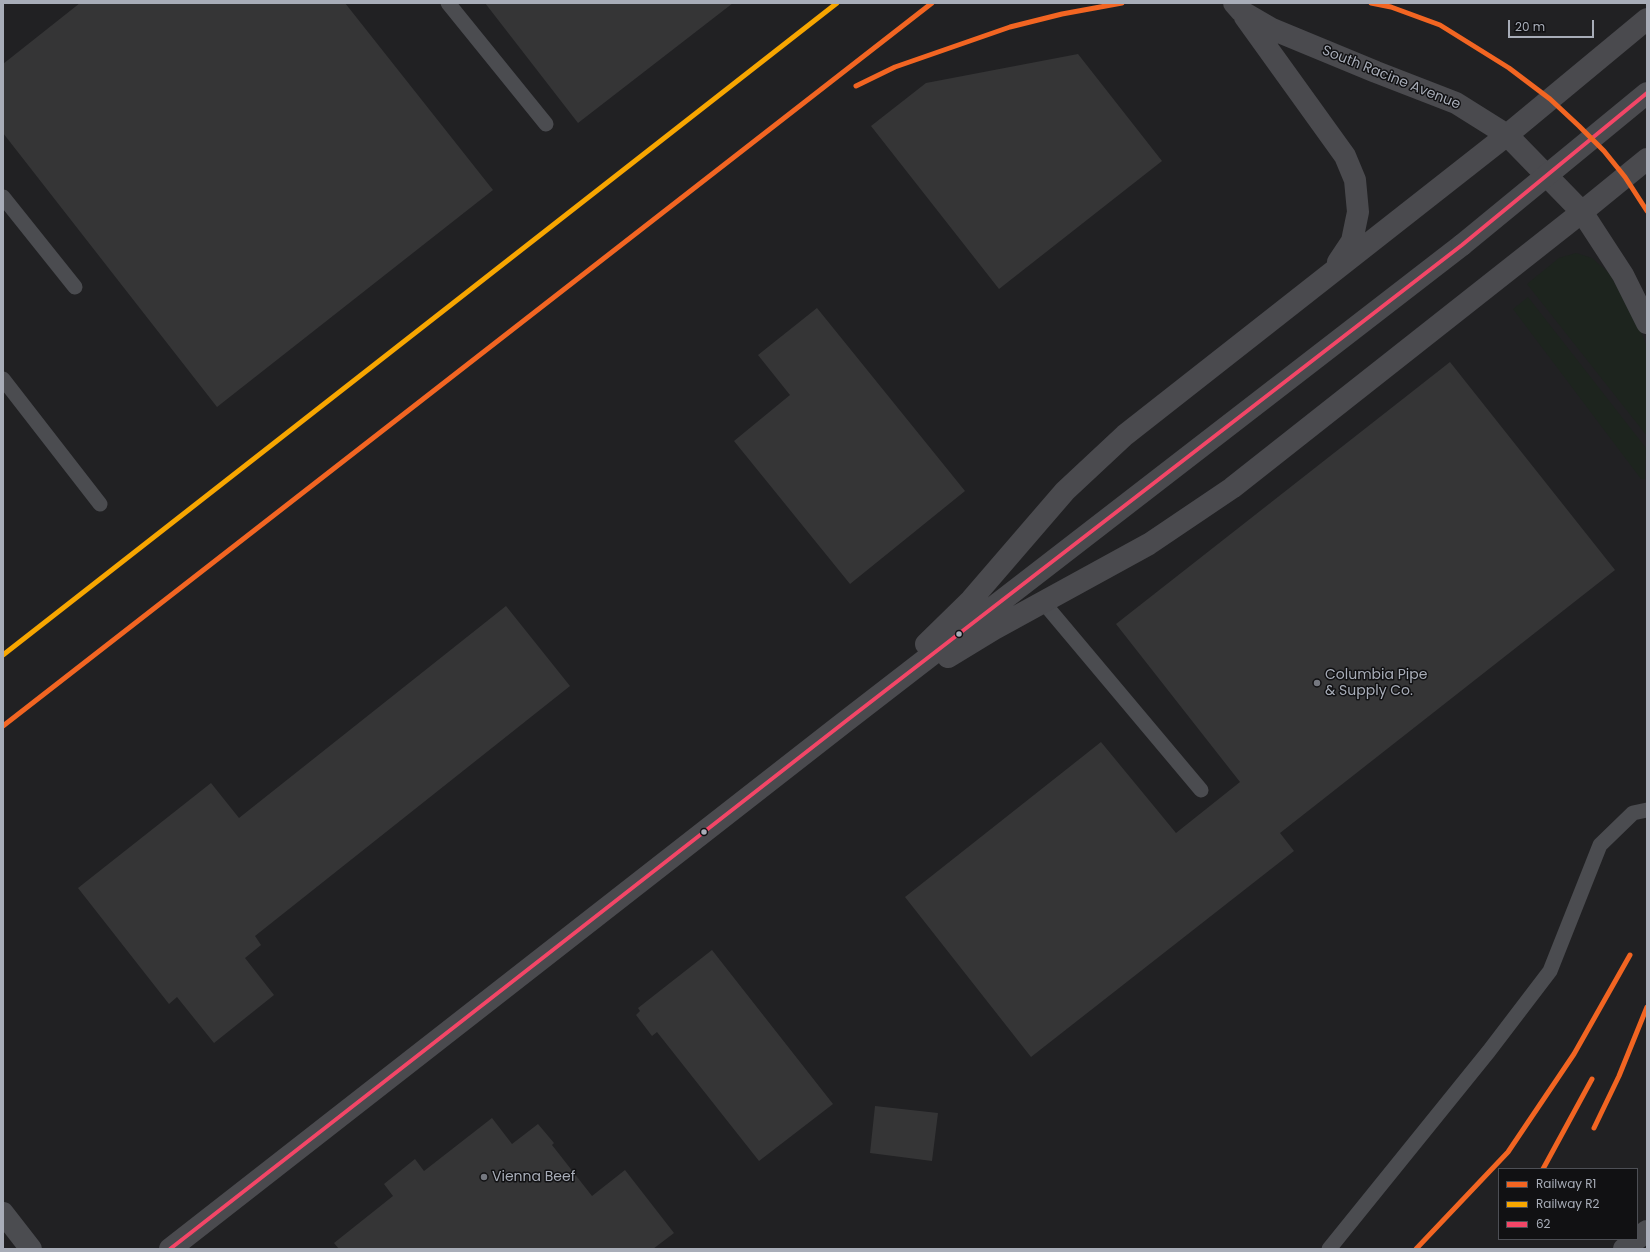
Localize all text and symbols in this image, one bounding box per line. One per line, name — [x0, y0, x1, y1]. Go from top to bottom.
scale bar — [1510, 12, 1596, 38]
text: 20 m — [1515, 18, 1545, 35]
street label: South Racine Avenue — [1319, 43, 1463, 113]
unlabelled marker — [954, 629, 964, 639]
place label: Columbia Pipe & Supply Co. — [1325, 667, 1427, 700]
marker: Columbia Pipe & Supply Co. — [1312, 678, 1322, 688]
unlabelled marker — [699, 827, 709, 837]
legend — [1498, 1168, 1638, 1240]
place label: Vienna Beef — [492, 1169, 575, 1185]
marker: Vienna Beef — [479, 1172, 489, 1182]
text: Railway R1 — [1536, 1175, 1596, 1192]
text: Railway R2 — [1536, 1195, 1599, 1212]
text: 62 — [1536, 1215, 1551, 1232]

